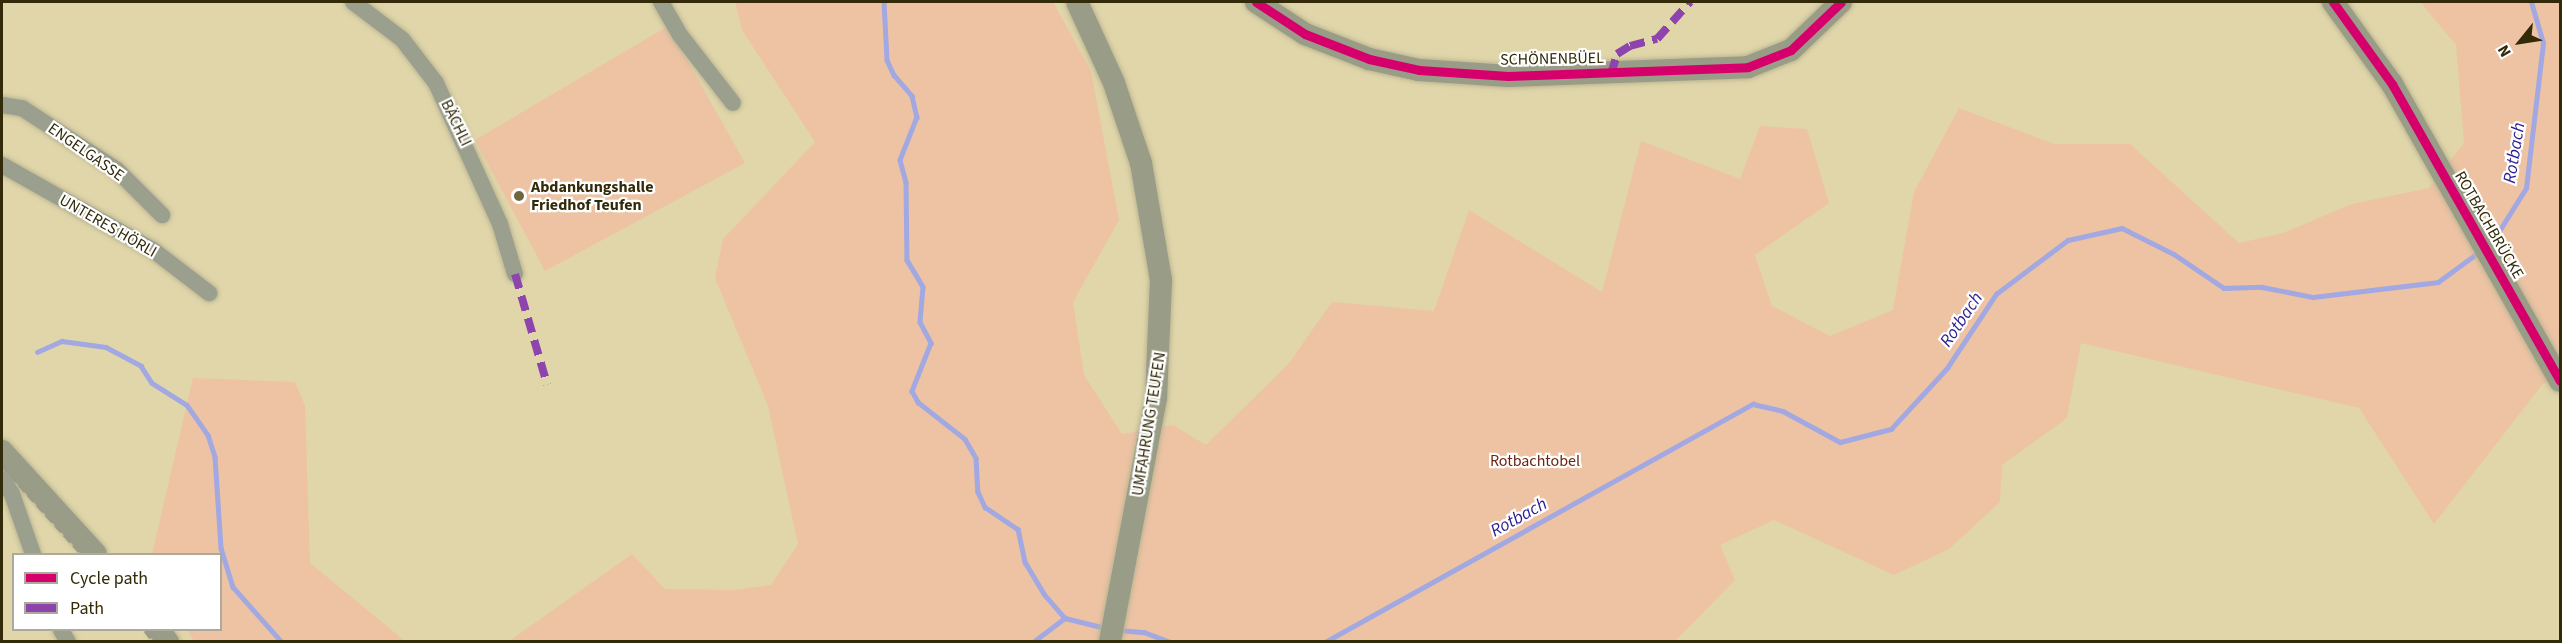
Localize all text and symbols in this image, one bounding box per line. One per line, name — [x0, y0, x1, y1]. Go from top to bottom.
north arrow — [2490, 12, 2550, 72]
text: N — [2492, 41, 2517, 61]
street label: SCHÖNENBÜEL — [1500, 48, 1604, 70]
street label: BÄCHLI — [437, 97, 475, 149]
street label: ENGELGASSE — [44, 119, 128, 185]
water label: Rotbach — [2500, 121, 2530, 185]
street label: ROTBACHBRÜCKE — [2450, 168, 2528, 282]
place label: Abdankungshalle Friedhof Teufen — [531, 177, 653, 215]
marker: Abdankungshalle Friedhof Teufen — [512, 189, 526, 203]
street label: UNTERES HÖRLI — [56, 190, 160, 262]
water label: Rotbach — [1936, 288, 1988, 352]
street label: UMFAHRUNG TEUFEN — [1128, 351, 1170, 497]
park label: Rotbachtobel — [1490, 451, 1580, 471]
water label: Rotbach — [1487, 494, 1551, 542]
legend — [12, 553, 222, 631]
text: Cycle path — [70, 566, 148, 591]
text: Path — [70, 596, 104, 621]

